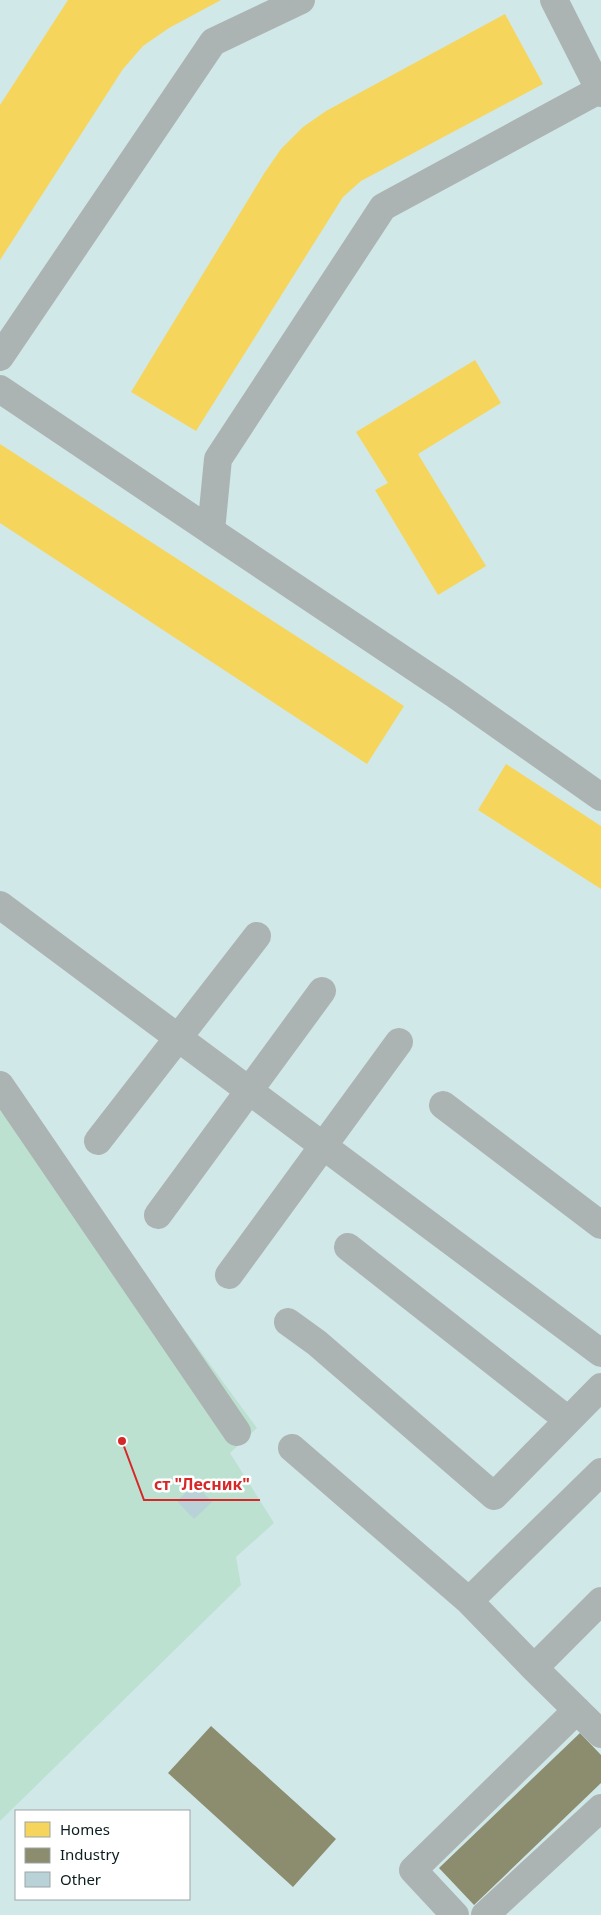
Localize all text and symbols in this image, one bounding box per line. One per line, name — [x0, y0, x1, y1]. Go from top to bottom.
callout: ст "Лесник" — [144, 1469, 260, 1500]
text: ст "Лесник" — [154, 1473, 250, 1495]
legend — [15, 1810, 190, 1900]
text: Homes — [60, 1819, 110, 1839]
text: Industry — [60, 1844, 120, 1864]
text: Other — [60, 1869, 101, 1889]

